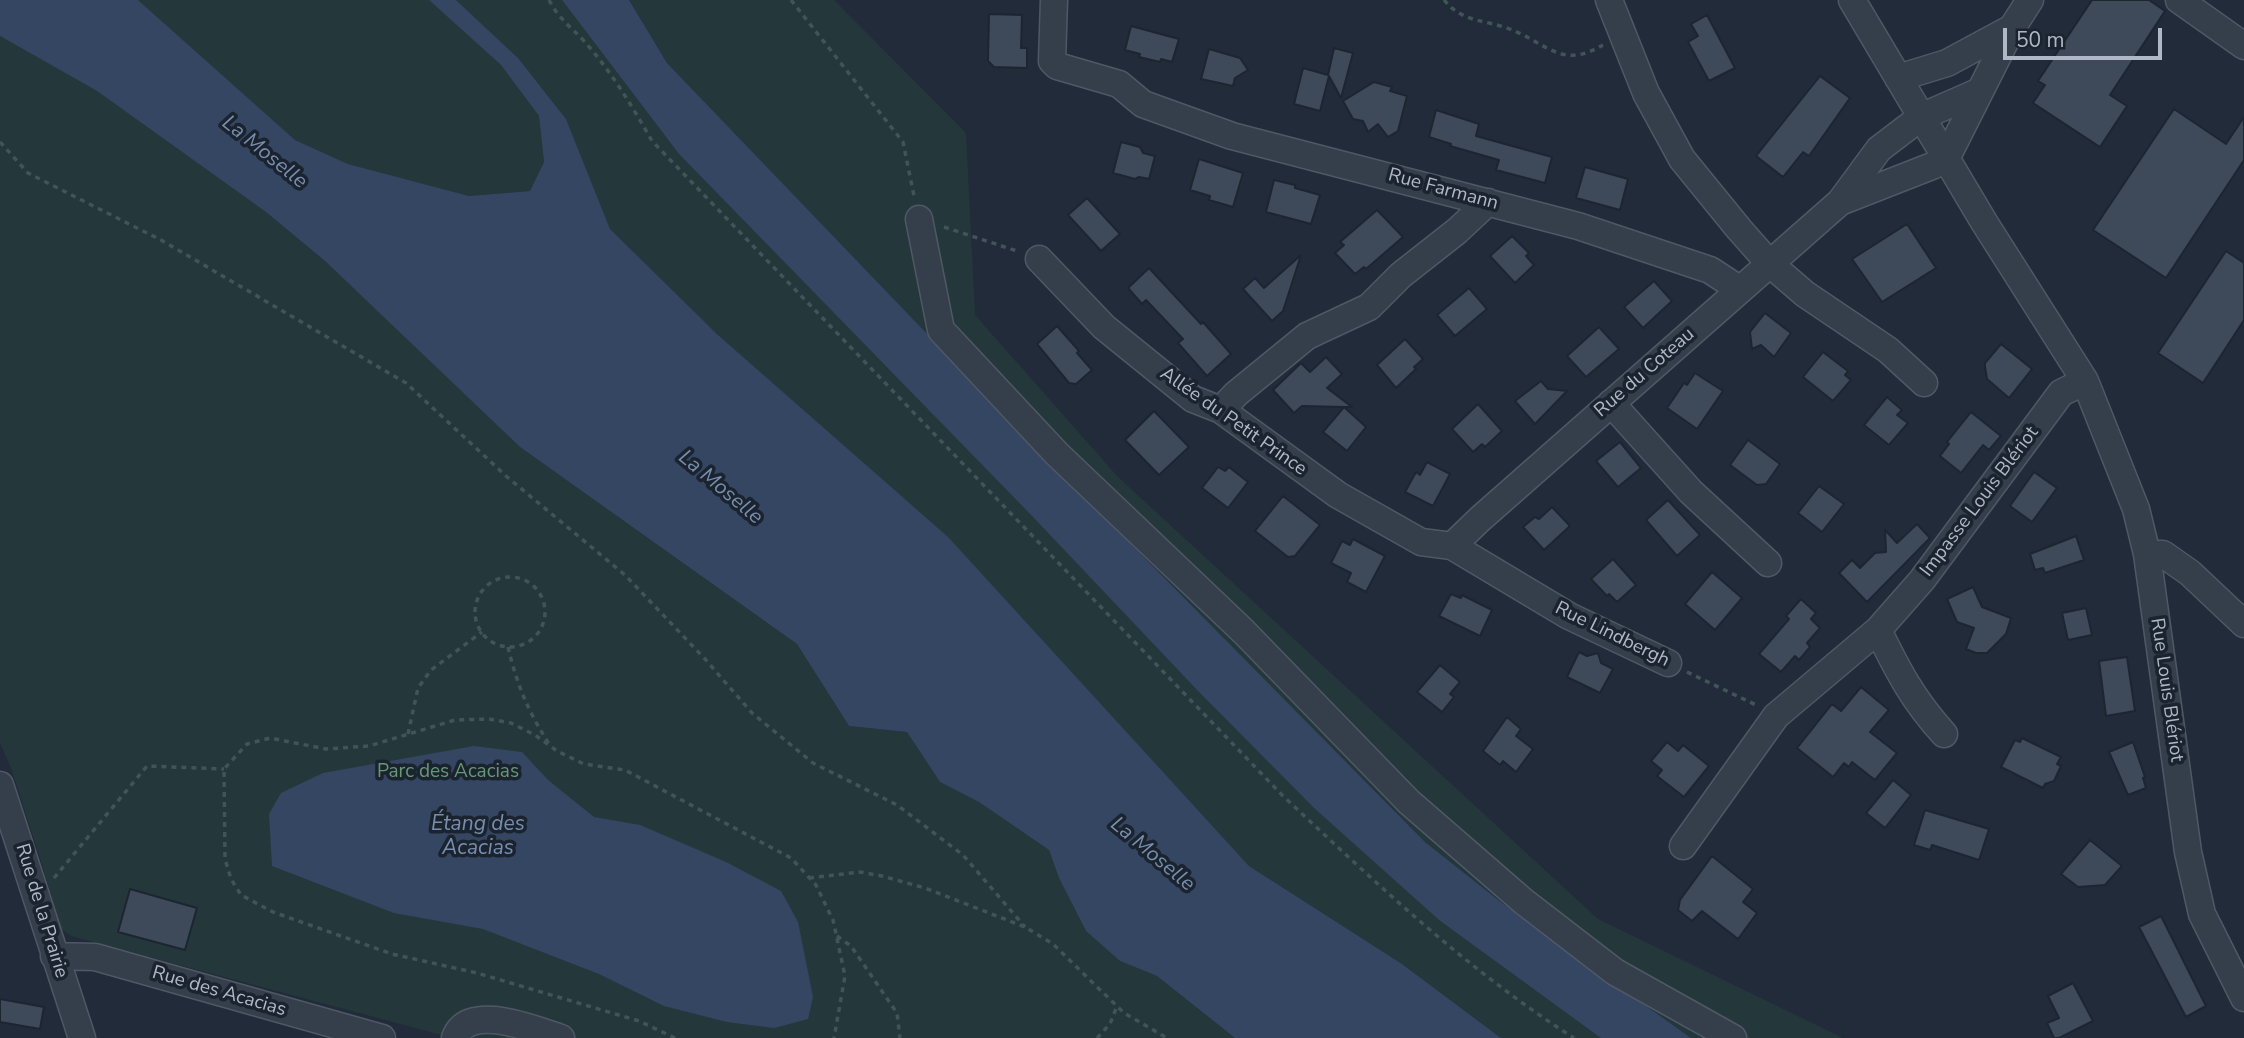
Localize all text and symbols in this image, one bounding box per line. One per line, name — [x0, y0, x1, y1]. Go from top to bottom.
scale bar — [2006, 14, 2165, 58]
text: 50 m — [2016, 26, 2065, 54]
water label: La Moselle — [216, 111, 312, 195]
street label: Rue Farmann — [1385, 164, 1501, 216]
street label: Rue du Coteau — [1590, 323, 1700, 423]
street label: Allée du Petit Prince — [1155, 363, 1311, 481]
street label: Impasse Louis Blériot — [1916, 422, 2044, 582]
water label: La Moselle — [673, 445, 767, 531]
street label: Rue Lindbergh — [1551, 597, 1673, 673]
street label: Rue Louis Blériot — [2145, 617, 2187, 763]
park label: Parc des Acacias — [377, 761, 519, 783]
water label: Étang des Acacias — [431, 812, 525, 862]
water label: La Moselle — [1105, 812, 1199, 898]
street label: Rue de la Prairie — [10, 841, 72, 981]
street label: Rue des Acacias — [149, 962, 289, 1022]

